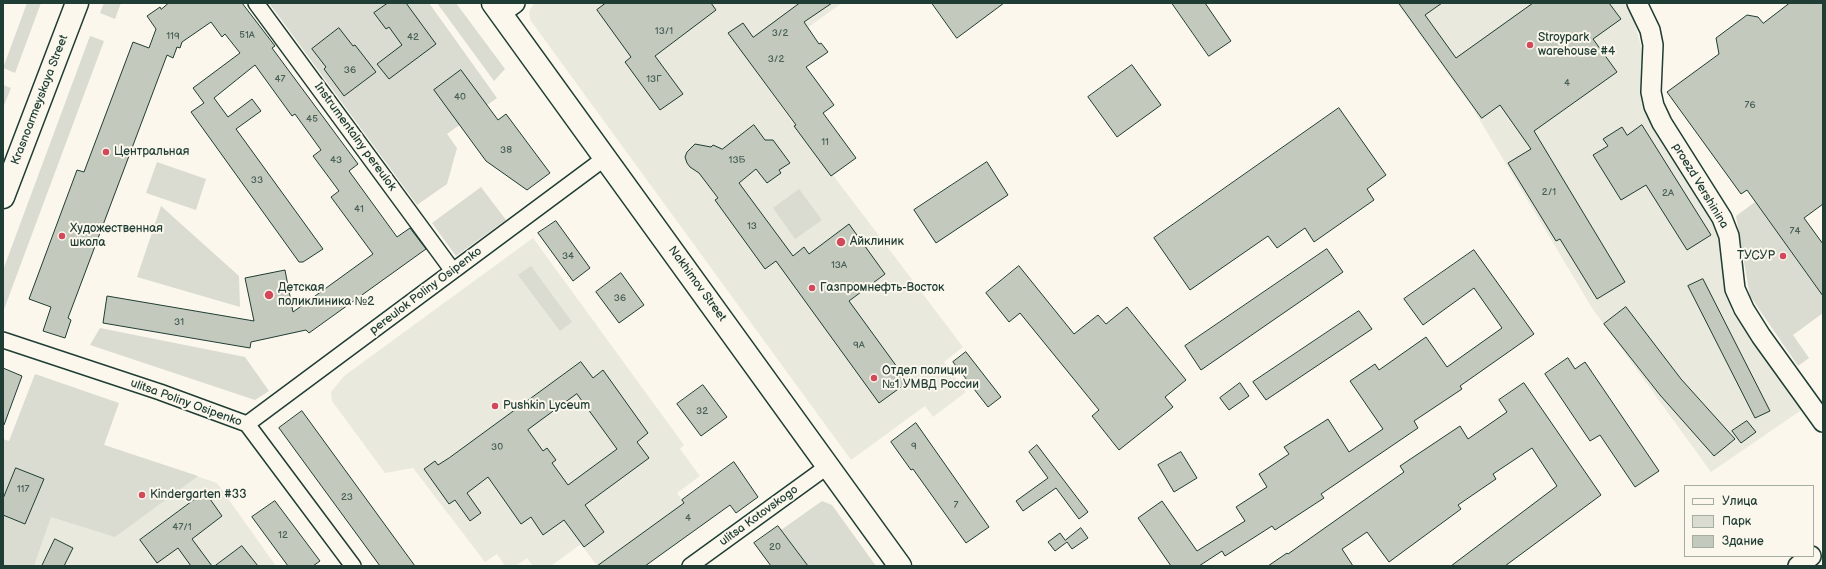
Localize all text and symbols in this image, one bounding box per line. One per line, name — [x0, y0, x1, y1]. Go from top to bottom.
house number: 13/1 — [655, 25, 673, 37]
house number: 3/2 — [772, 27, 788, 39]
house number: 51А — [239, 29, 255, 41]
house number: 119 — [166, 30, 180, 42]
house number: 42 — [407, 31, 419, 43]
place label: Stroypark warehouse #4 — [1538, 31, 1615, 59]
street label: Krasnoarmeyskaya Street — [9, 33, 71, 167]
marker: Stroypark warehouse #4 — [1525, 40, 1535, 50]
house number: 3/2 — [768, 53, 784, 65]
house number: 36 — [344, 64, 356, 76]
house number: 47 — [274, 73, 286, 85]
house number: 13Г — [646, 73, 662, 85]
house number: 4 — [1564, 77, 1570, 89]
street label: Instrumentalny pereulok — [311, 80, 399, 194]
house number: 40 — [454, 91, 466, 103]
house number: 76 — [1744, 99, 1756, 111]
house number: 45 — [306, 113, 318, 125]
house number: 11 — [821, 136, 829, 148]
street label: proezd Vershinina — [1669, 141, 1731, 231]
house number: 38 — [500, 144, 512, 156]
place label: Центральная — [114, 145, 189, 159]
marker: Центральная — [101, 147, 111, 157]
house number: 43 — [330, 154, 342, 166]
house number: 13Б — [729, 154, 745, 166]
house number: 33 — [251, 174, 263, 186]
house number: 2/1 — [1542, 186, 1556, 198]
house number: 2А — [1662, 187, 1674, 199]
house number: 41 — [354, 203, 364, 215]
house number: 13 — [747, 220, 757, 232]
place label: Художественная школа — [70, 222, 163, 250]
house number: 74 — [1789, 225, 1801, 237]
marker: Художественная школа — [57, 231, 67, 241]
place label: Айклиник — [850, 235, 904, 249]
marker: Айклиник — [835, 236, 847, 248]
street label: Nakhimov Street — [665, 243, 729, 325]
street label: pereulok Poliny Osipenko — [367, 244, 485, 338]
place label: ТУСУР — [1737, 249, 1775, 263]
house number: 34 — [562, 250, 574, 262]
marker: ТУСУР — [1778, 251, 1788, 261]
house number: 13А — [831, 259, 847, 271]
place label: Детская поликлиника №2 — [278, 281, 374, 309]
place label: Газпромнефть-Восток — [820, 281, 944, 295]
marker: Газпромнефть-Восток — [807, 283, 817, 293]
marker: Детская поликлиника №2 — [263, 289, 275, 301]
house number: 36 — [614, 292, 626, 304]
house number: 31 — [174, 316, 184, 328]
house number: 9А — [853, 339, 865, 351]
place label: Отдел полиции №1 УМВД России — [882, 364, 979, 392]
marker: Отдел полиции №1 УМВД России — [869, 373, 879, 383]
street label: ulitsa Poliny Osipenko — [128, 376, 244, 430]
place label: Pushkin Lyceum — [503, 399, 590, 413]
marker: Pushkin Lyceum — [490, 401, 500, 411]
house number: 32 — [696, 405, 708, 417]
house number: 9 — [911, 440, 917, 452]
house number: 30 — [491, 441, 503, 453]
house number: 117 — [17, 483, 29, 495]
street label: ulitsa Kotovskogo — [717, 483, 801, 549]
legend — [1684, 485, 1814, 557]
place label: Kindergarten #33 — [150, 488, 247, 502]
marker: Kindergarten #33 — [137, 490, 147, 500]
house number: 23 — [341, 491, 353, 503]
text: Улица — [1722, 494, 1758, 509]
house number: 7 — [954, 499, 958, 511]
house number: 4 — [685, 512, 691, 524]
text: Парк — [1722, 514, 1751, 529]
house number: 47/1 — [172, 521, 192, 533]
house number: 12 — [278, 529, 288, 541]
text: Здание — [1722, 534, 1764, 549]
house number: 20 — [769, 541, 781, 553]

